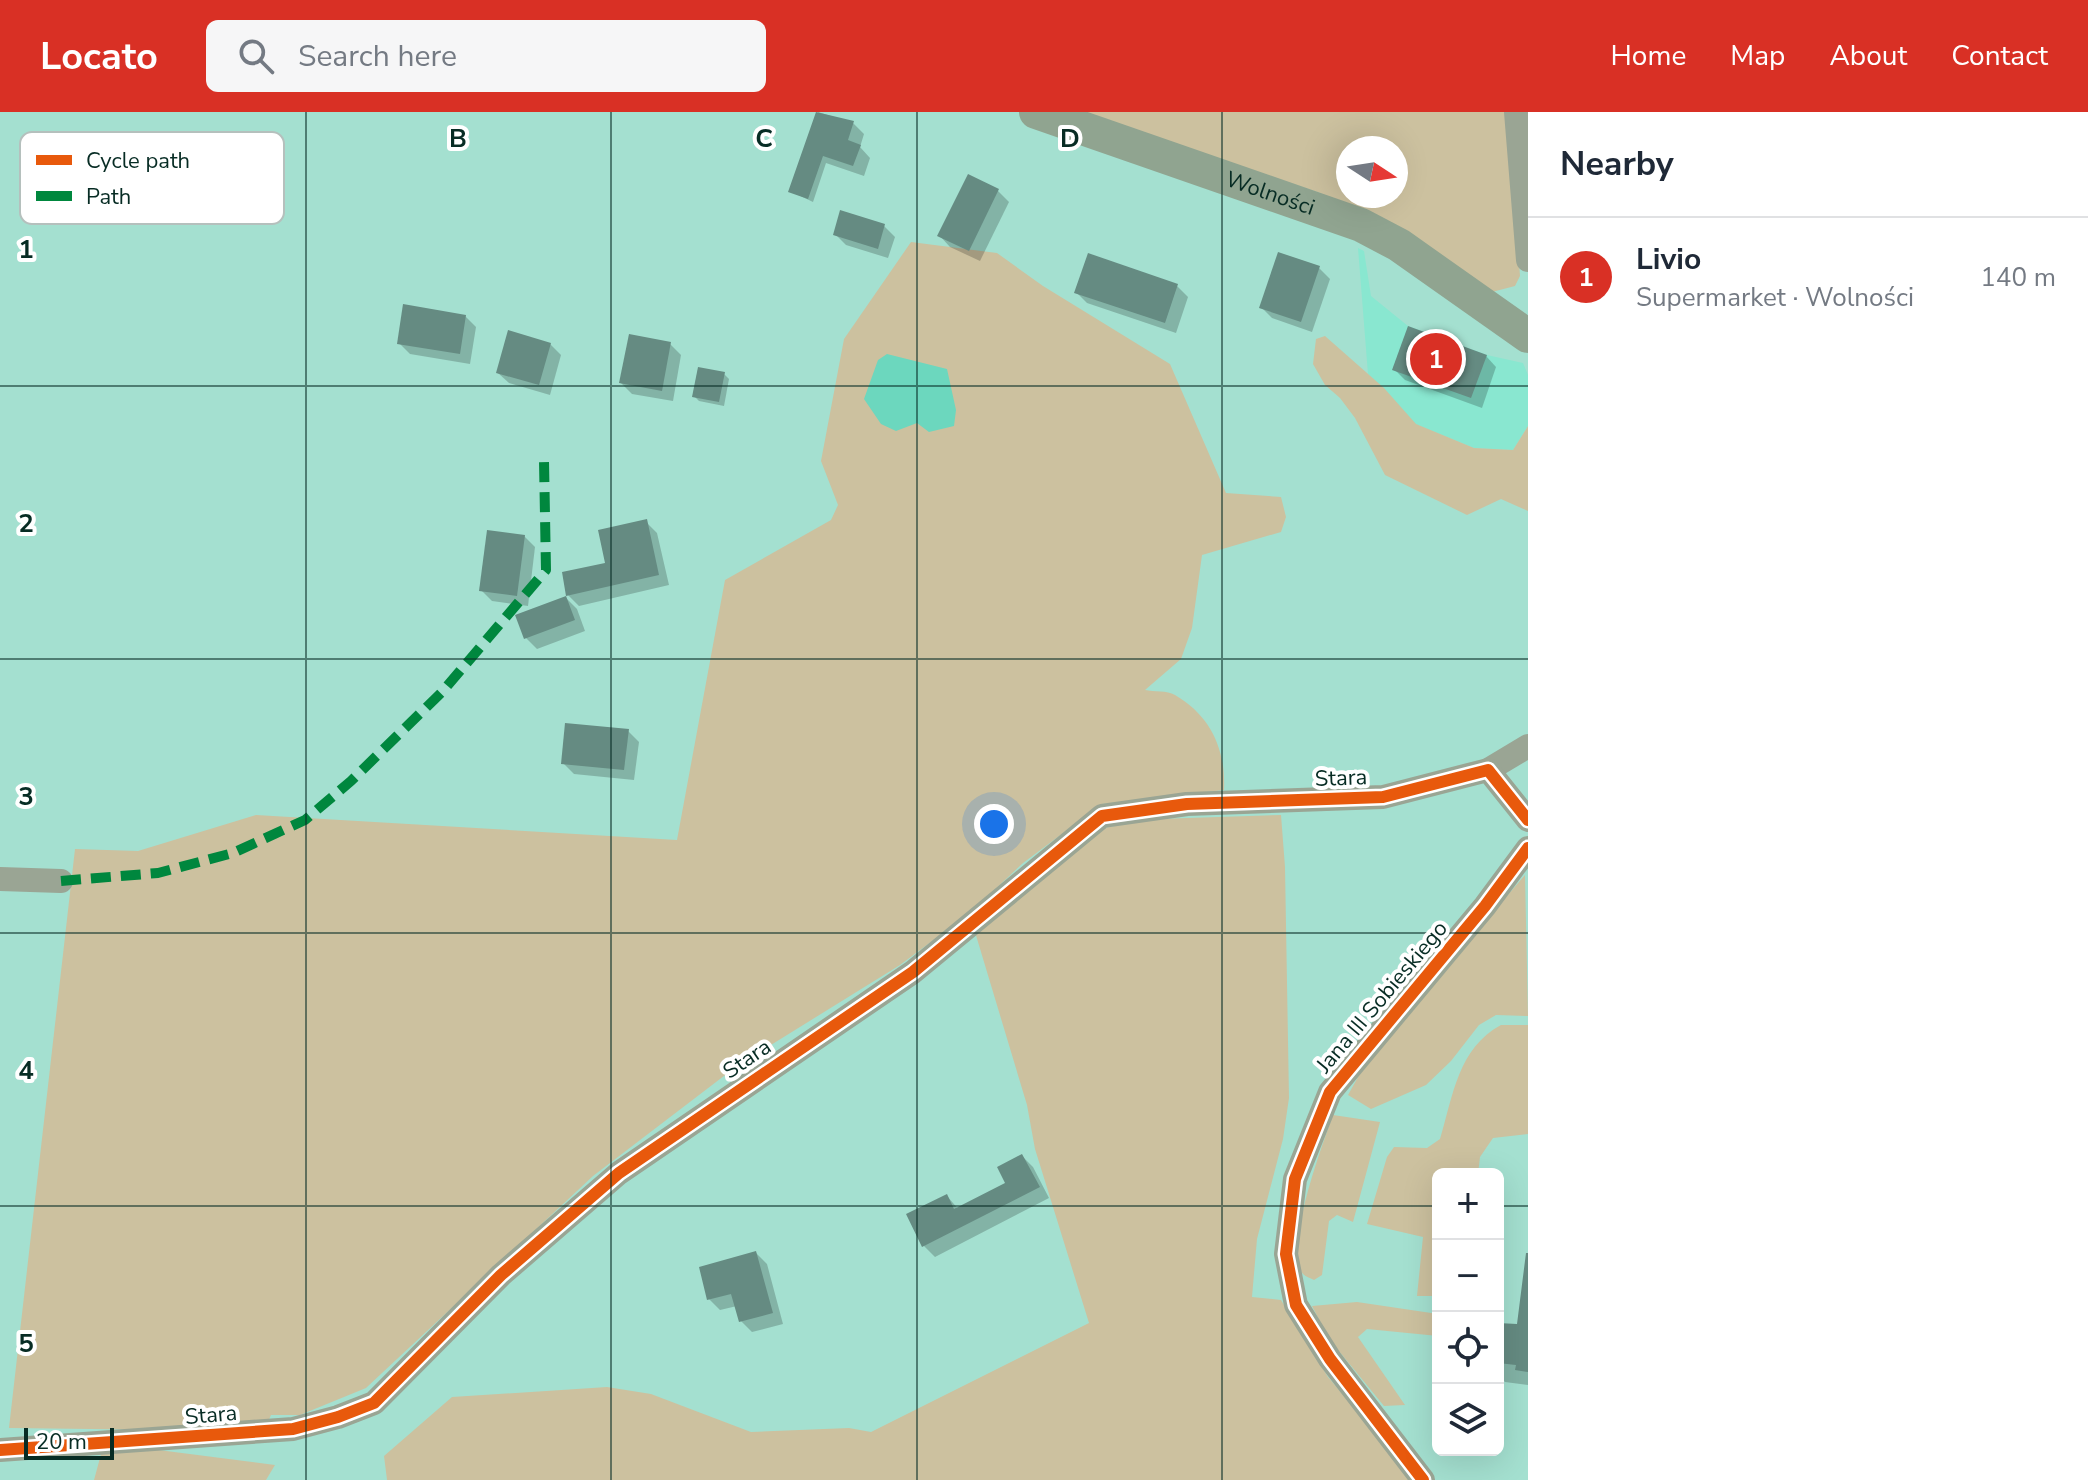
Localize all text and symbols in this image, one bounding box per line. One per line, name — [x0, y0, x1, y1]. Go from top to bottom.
search box — [206, 20, 766, 92]
text: Locato — [40, 31, 158, 82]
icon: search — [234, 34, 278, 78]
text: Search here — [298, 36, 457, 77]
text: Home — [1611, 37, 1686, 75]
text: Map — [1730, 37, 1785, 75]
text: About — [1829, 37, 1907, 75]
text: Contact — [1951, 37, 2048, 75]
text: B — [449, 121, 467, 156]
text: C — [755, 121, 773, 156]
text: D — [1060, 121, 1080, 156]
legend — [20, 132, 284, 224]
north arrow — [1336, 136, 1408, 208]
text: Nearby — [1560, 141, 1674, 187]
text: Cycle path — [86, 146, 190, 176]
street label: Wolności — [1222, 164, 1319, 223]
text: Path — [86, 182, 131, 212]
text: 1 — [18, 232, 34, 267]
text: Livio — [1636, 239, 1701, 280]
text: 1 — [1578, 260, 1594, 295]
text: 140 m — [1980, 260, 2056, 295]
text: Supermarket · Wolności — [1636, 280, 1914, 315]
pin: 1 — [1410, 329, 1462, 389]
text: 2 — [18, 506, 34, 541]
street label: Stara — [1314, 762, 1368, 794]
text: 3 — [18, 779, 34, 814]
your location — [974, 804, 1014, 844]
street label: Jana III Sobieskiego — [1309, 915, 1455, 1080]
street label: Stara — [717, 1032, 777, 1086]
text: 4 — [18, 1053, 34, 1088]
map controls — [1432, 1168, 1504, 1456]
button: + — [1432, 1168, 1504, 1240]
button: − — [1432, 1240, 1504, 1312]
button: locate — [1432, 1312, 1504, 1384]
text: 5 — [18, 1326, 34, 1361]
button: layers — [1432, 1384, 1504, 1456]
street label: Stara — [184, 1398, 238, 1432]
scale bar — [24, 1424, 114, 1460]
text: 20 m — [36, 1427, 87, 1457]

